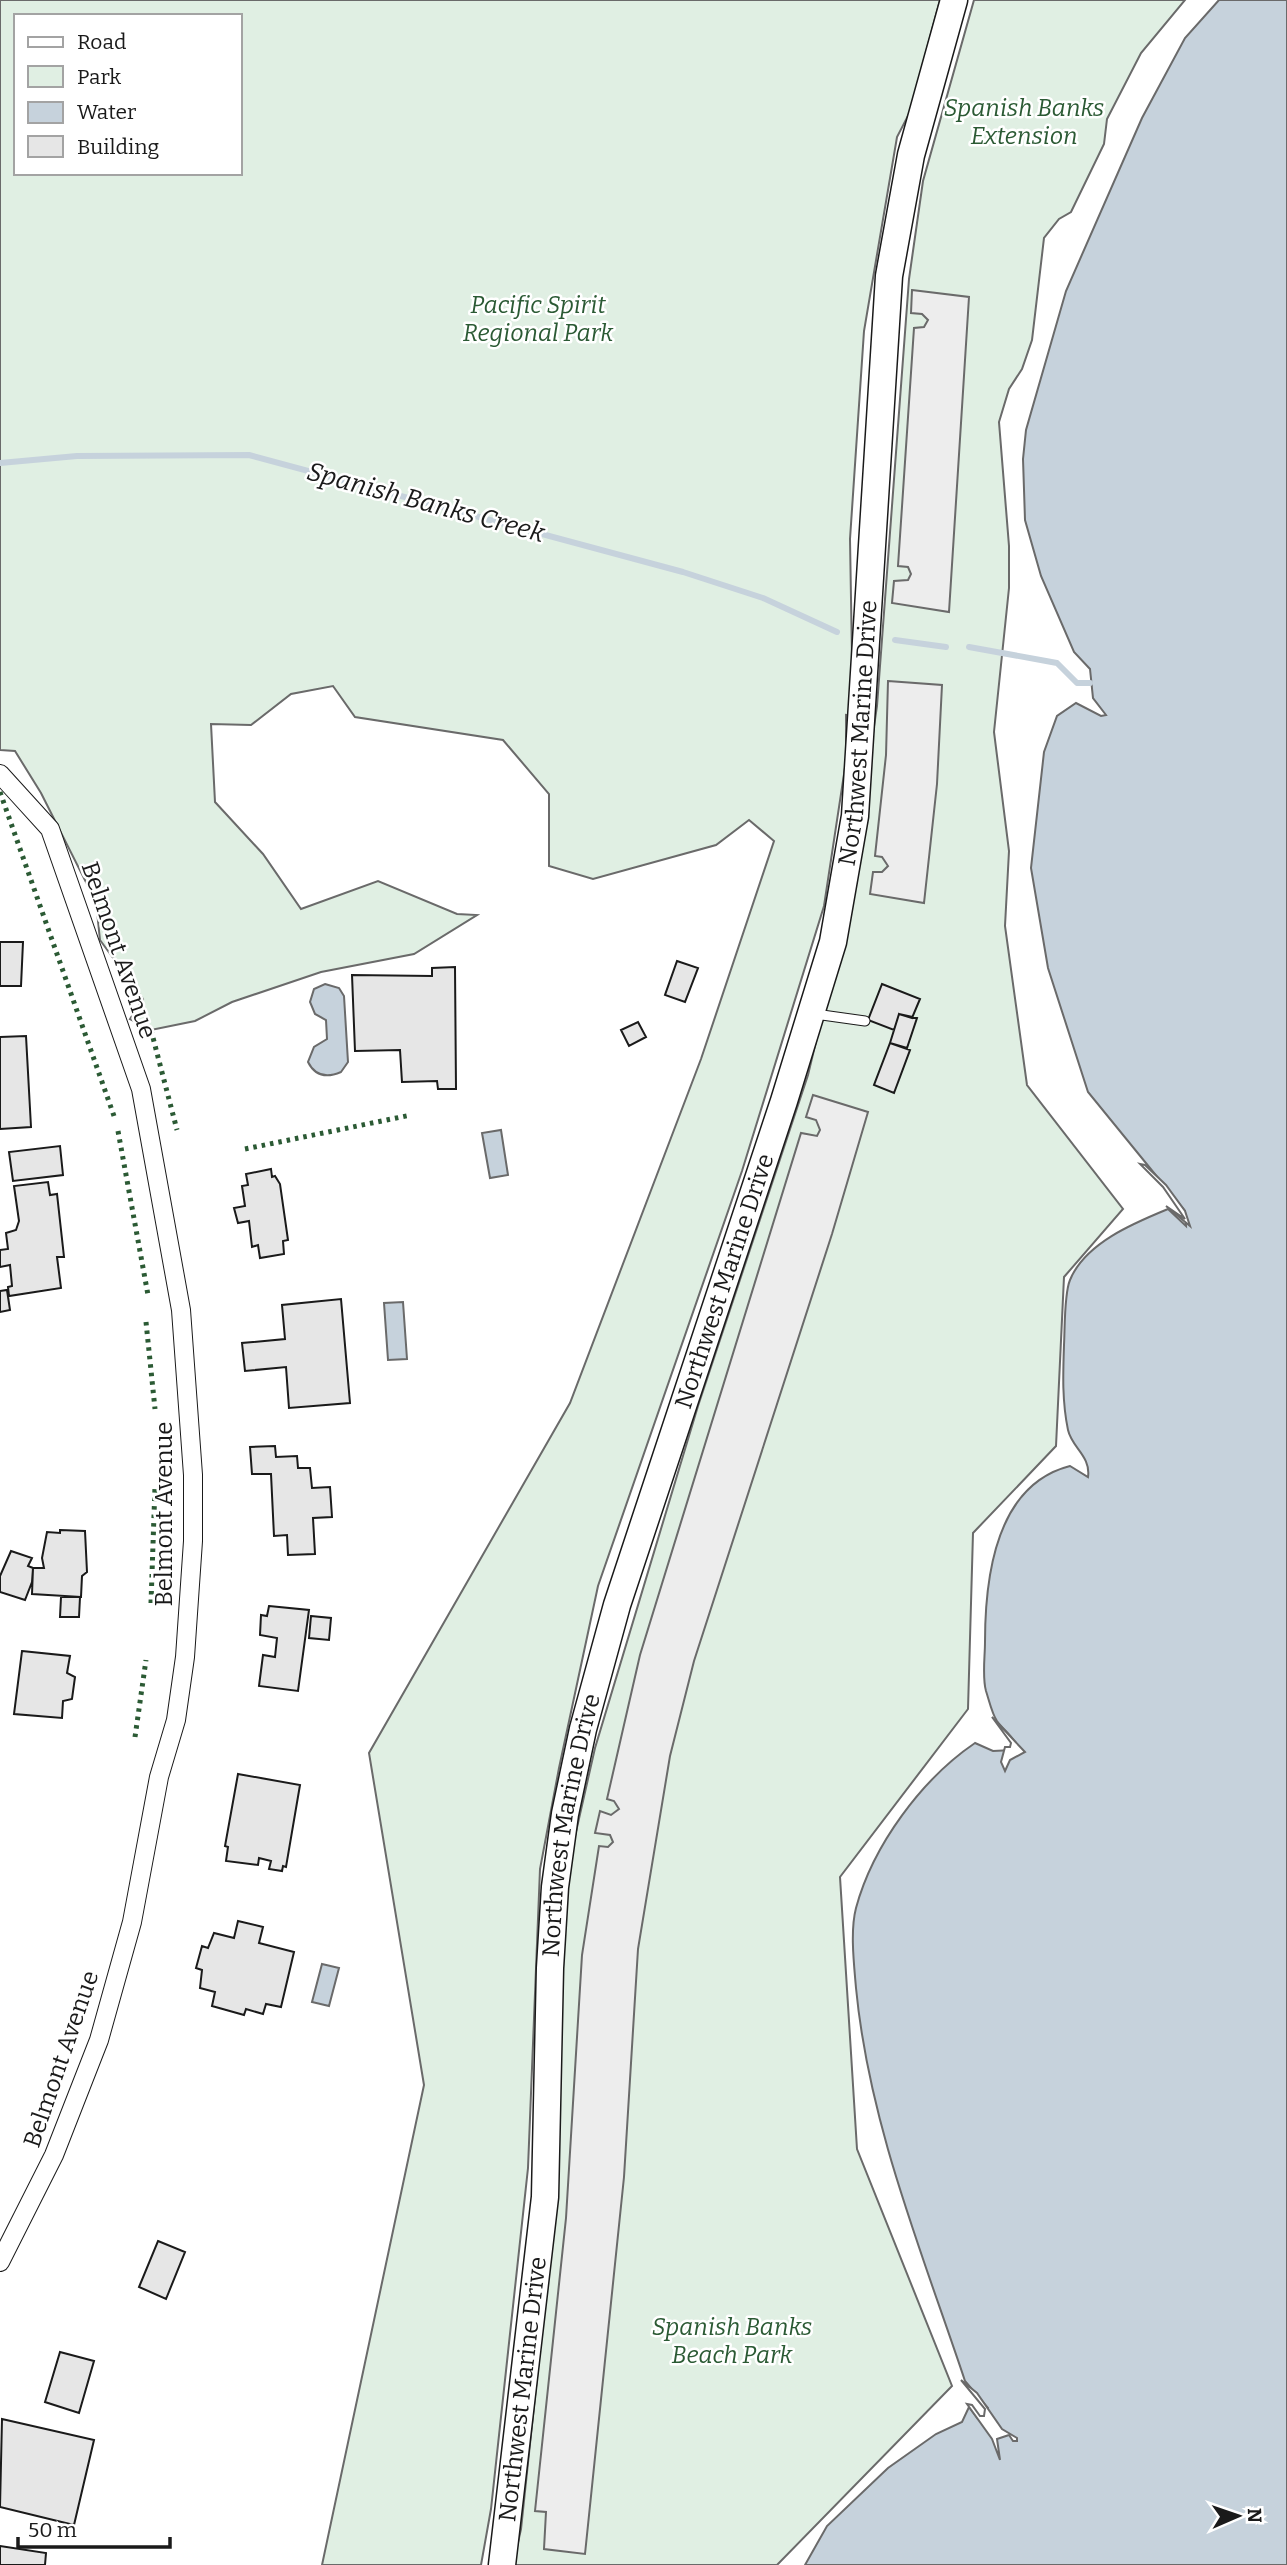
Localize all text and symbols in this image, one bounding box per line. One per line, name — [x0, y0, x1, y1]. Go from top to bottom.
legend — [14, 14, 242, 175]
text: Road — [77, 29, 126, 55]
text: Park — [77, 64, 121, 90]
park label: Spanish Banks Extension — [944, 94, 1104, 150]
text: Water — [77, 99, 136, 125]
text: Building — [77, 134, 160, 160]
park label: Pacific Spirit Regional Park — [463, 291, 614, 347]
water label: Spanish Banks Creek — [304, 456, 549, 549]
street label: Northwest Marine Drive — [833, 599, 883, 868]
street label: Belmont Avenue — [76, 858, 162, 1042]
street label: Northwest Marine Drive — [669, 1150, 780, 1412]
street label: Belmont Avenue — [150, 1422, 178, 1606]
street label: Northwest Marine Drive — [537, 1691, 606, 1958]
street label: Belmont Avenue — [18, 1967, 104, 2151]
street label: Northwest Marine Drive — [493, 2255, 552, 2523]
park label: Spanish Banks Beach Park — [652, 2313, 812, 2369]
north arrow — [1203, 2481, 1273, 2551]
scale bar — [18, 2506, 170, 2550]
text: N — [1243, 2508, 1266, 2523]
text: 50 m — [28, 2517, 77, 2543]

